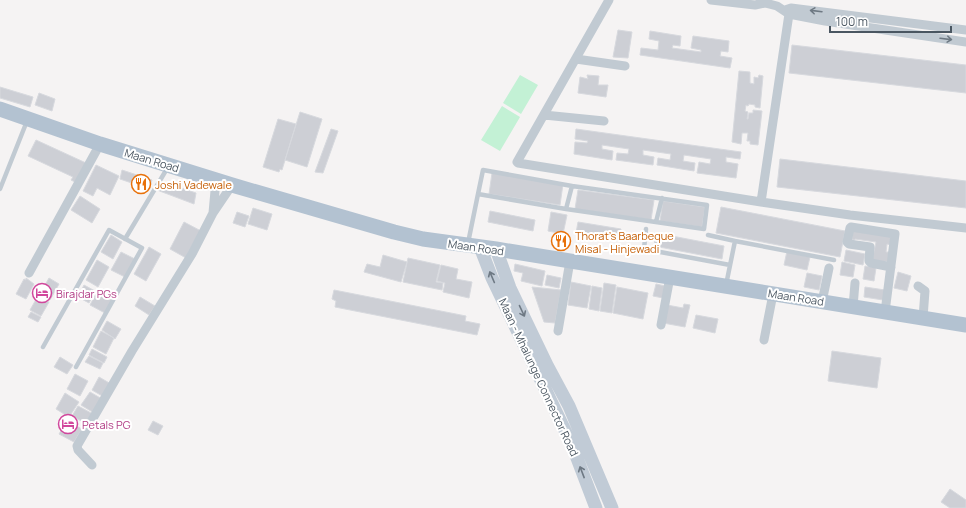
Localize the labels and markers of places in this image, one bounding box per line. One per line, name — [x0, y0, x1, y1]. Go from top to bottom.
restaurant icon: Joshi Vadewale — [130, 173, 152, 195]
place label: Joshi Vadewale — [155, 177, 232, 192]
place label: Thorat's Baarbeque Misal - Hinjewadi — [575, 228, 674, 256]
restaurant icon: Thorat's Baarbeque Misal - Hinjewadi — [550, 230, 572, 252]
hotel icon: Birajdar PGs — [31, 282, 53, 304]
place label: Birajdar PGs — [56, 286, 117, 301]
hotel icon: Petals PG — [57, 413, 79, 435]
place label: Petals PG — [82, 417, 131, 432]

